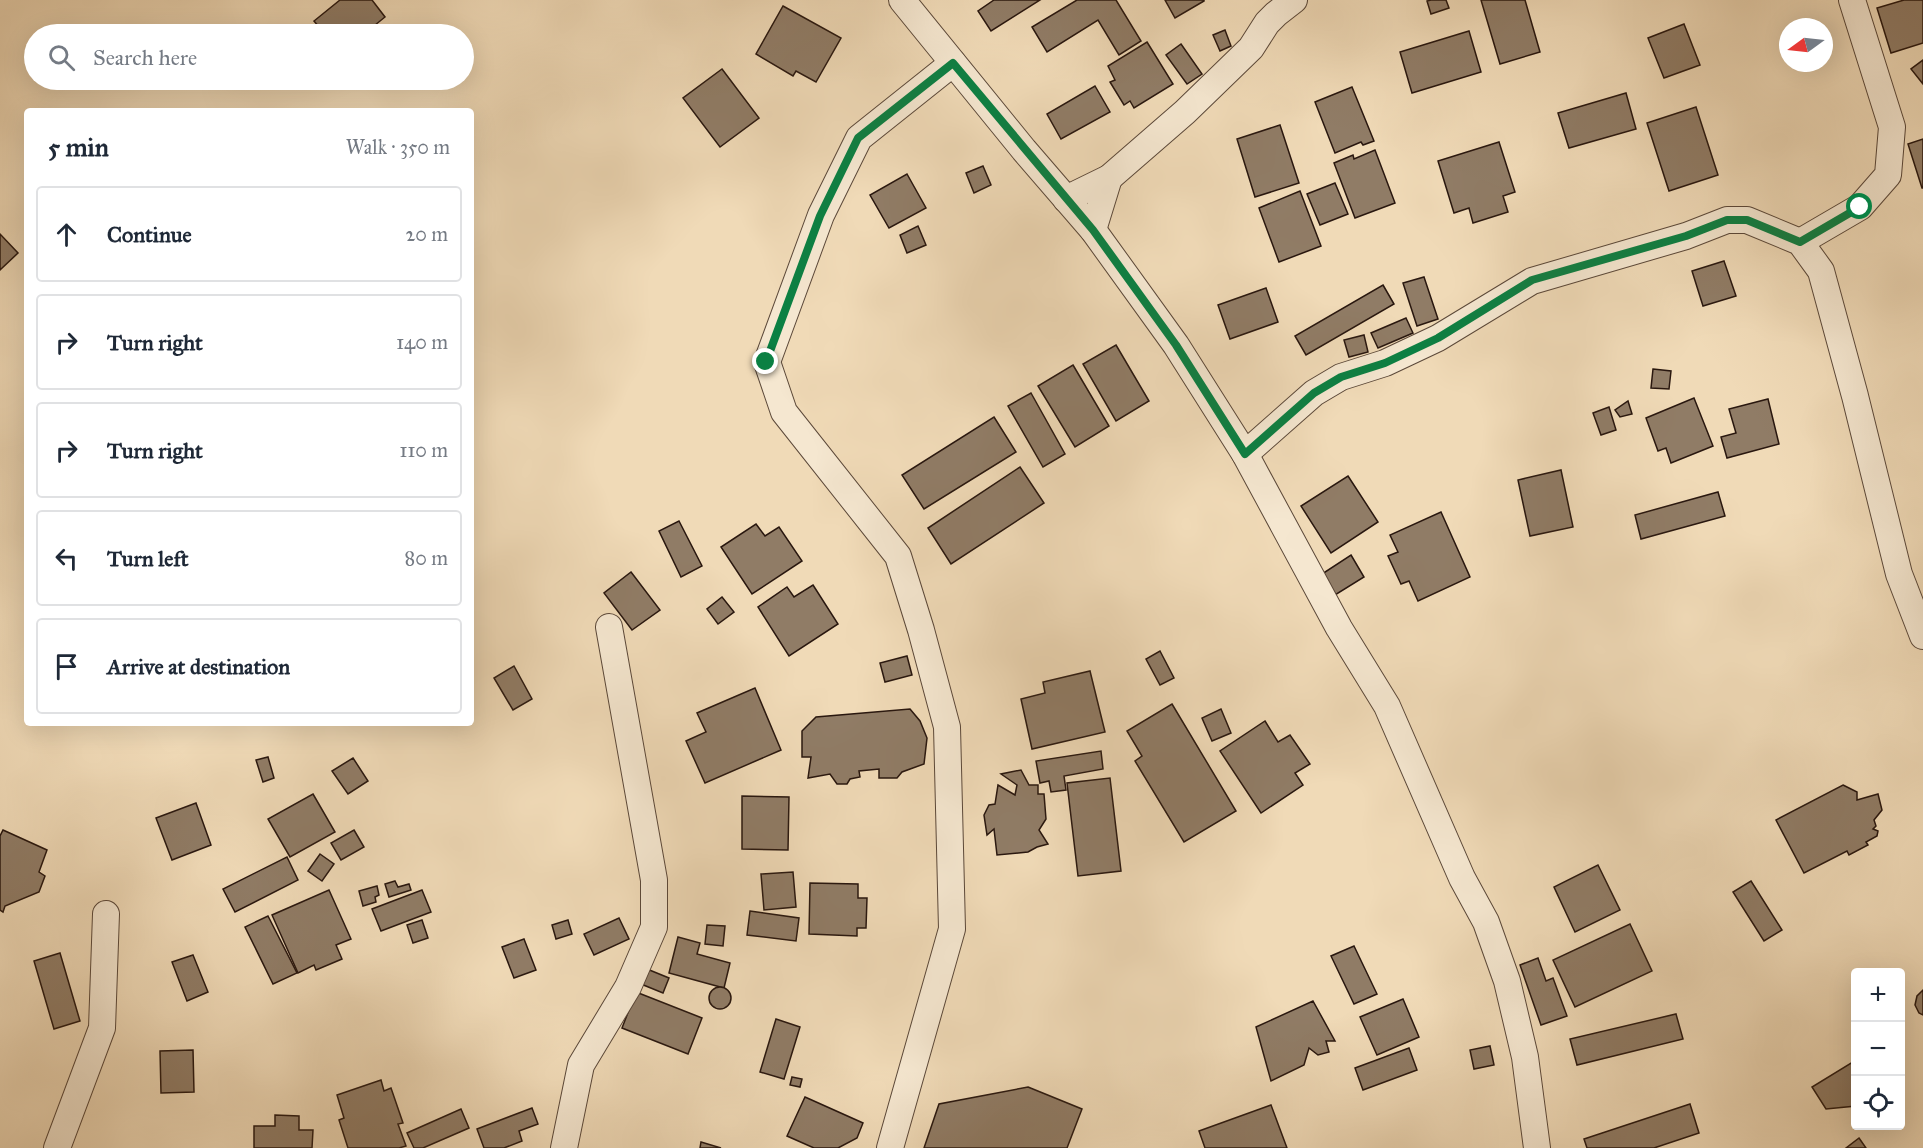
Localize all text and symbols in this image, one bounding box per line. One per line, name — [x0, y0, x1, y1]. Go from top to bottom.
north arrow — [1779, 18, 1833, 72]
search box — [24, 24, 474, 90]
icon: search — [45, 41, 78, 74]
text: Search here — [93, 44, 197, 71]
text: 5 min — [48, 131, 109, 163]
text: Walk · 350 m — [346, 135, 450, 159]
route start — [1846, 193, 1872, 219]
icon: ahead — [50, 218, 83, 251]
text: Continue — [107, 221, 192, 248]
text: 20 m — [405, 222, 448, 246]
icon: right — [50, 326, 83, 359]
text: Turn right — [107, 329, 203, 356]
text: 140 m — [396, 330, 448, 354]
route end — [752, 348, 778, 374]
icon: right — [50, 434, 83, 467]
text: Turn right — [107, 437, 203, 464]
text: 110 m — [400, 438, 448, 462]
icon: left — [50, 542, 83, 575]
text: Turn left — [107, 545, 189, 572]
text: 80 m — [405, 546, 448, 570]
icon: arrive — [50, 650, 83, 683]
text: Arrive at destination — [107, 653, 290, 680]
map controls — [1851, 968, 1905, 1130]
button: + — [1851, 968, 1905, 1022]
button: − — [1851, 1022, 1905, 1076]
button: locate — [1851, 1076, 1905, 1130]

